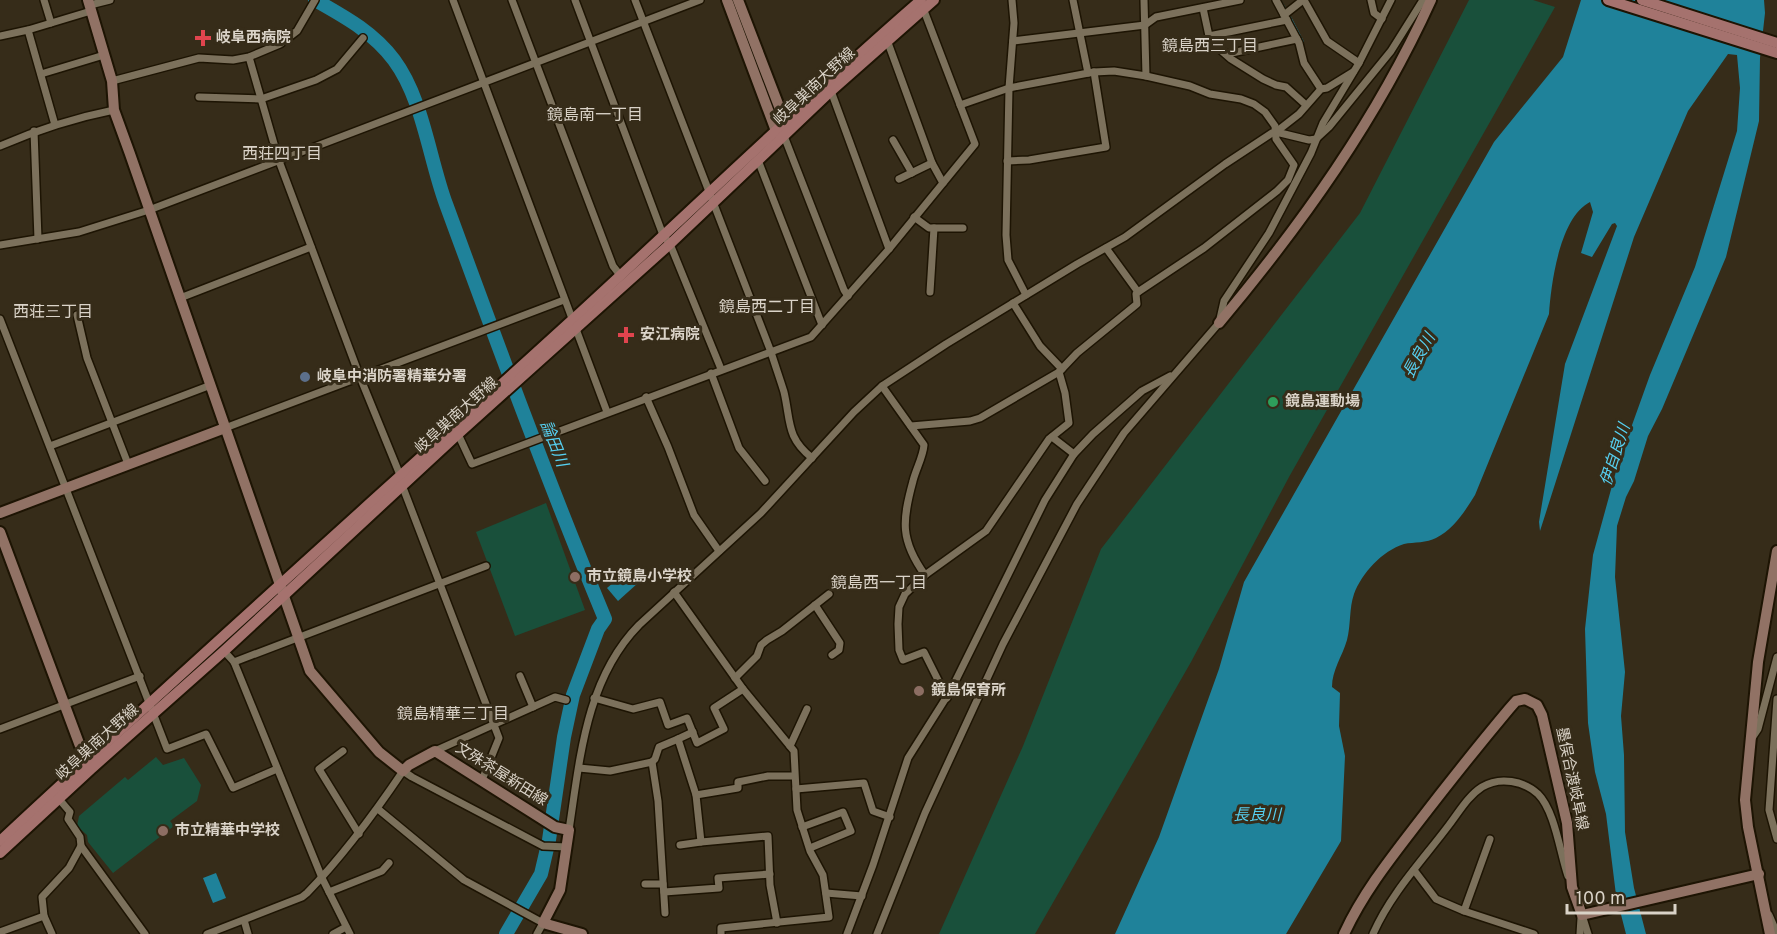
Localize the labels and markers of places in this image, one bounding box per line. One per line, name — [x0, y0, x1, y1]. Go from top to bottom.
place label: 岐阜西病院 — [216, 28, 291, 48]
marker: 岐阜西病院 — [194, 29, 212, 47]
marker: 安江病院 — [617, 326, 635, 344]
place label: 安江病院 — [640, 326, 700, 345]
place label: 岐阜中消防署精華分署 — [317, 367, 467, 387]
marker: 岐阜中消防署精華分署 — [298, 370, 312, 384]
place label: 鏡島運動場 — [1285, 392, 1360, 412]
marker: 鏡島運動場 — [1266, 395, 1280, 409]
place label: 市立鏡島小学校 — [587, 567, 692, 587]
marker: 市立鏡島小学校 — [568, 570, 582, 584]
place label: 鏡島保育所 — [931, 681, 1006, 701]
marker: 鏡島保育所 — [912, 684, 926, 698]
place label: 市立精華中学校 — [175, 821, 280, 841]
marker: 市立精華中学校 — [156, 824, 170, 838]

